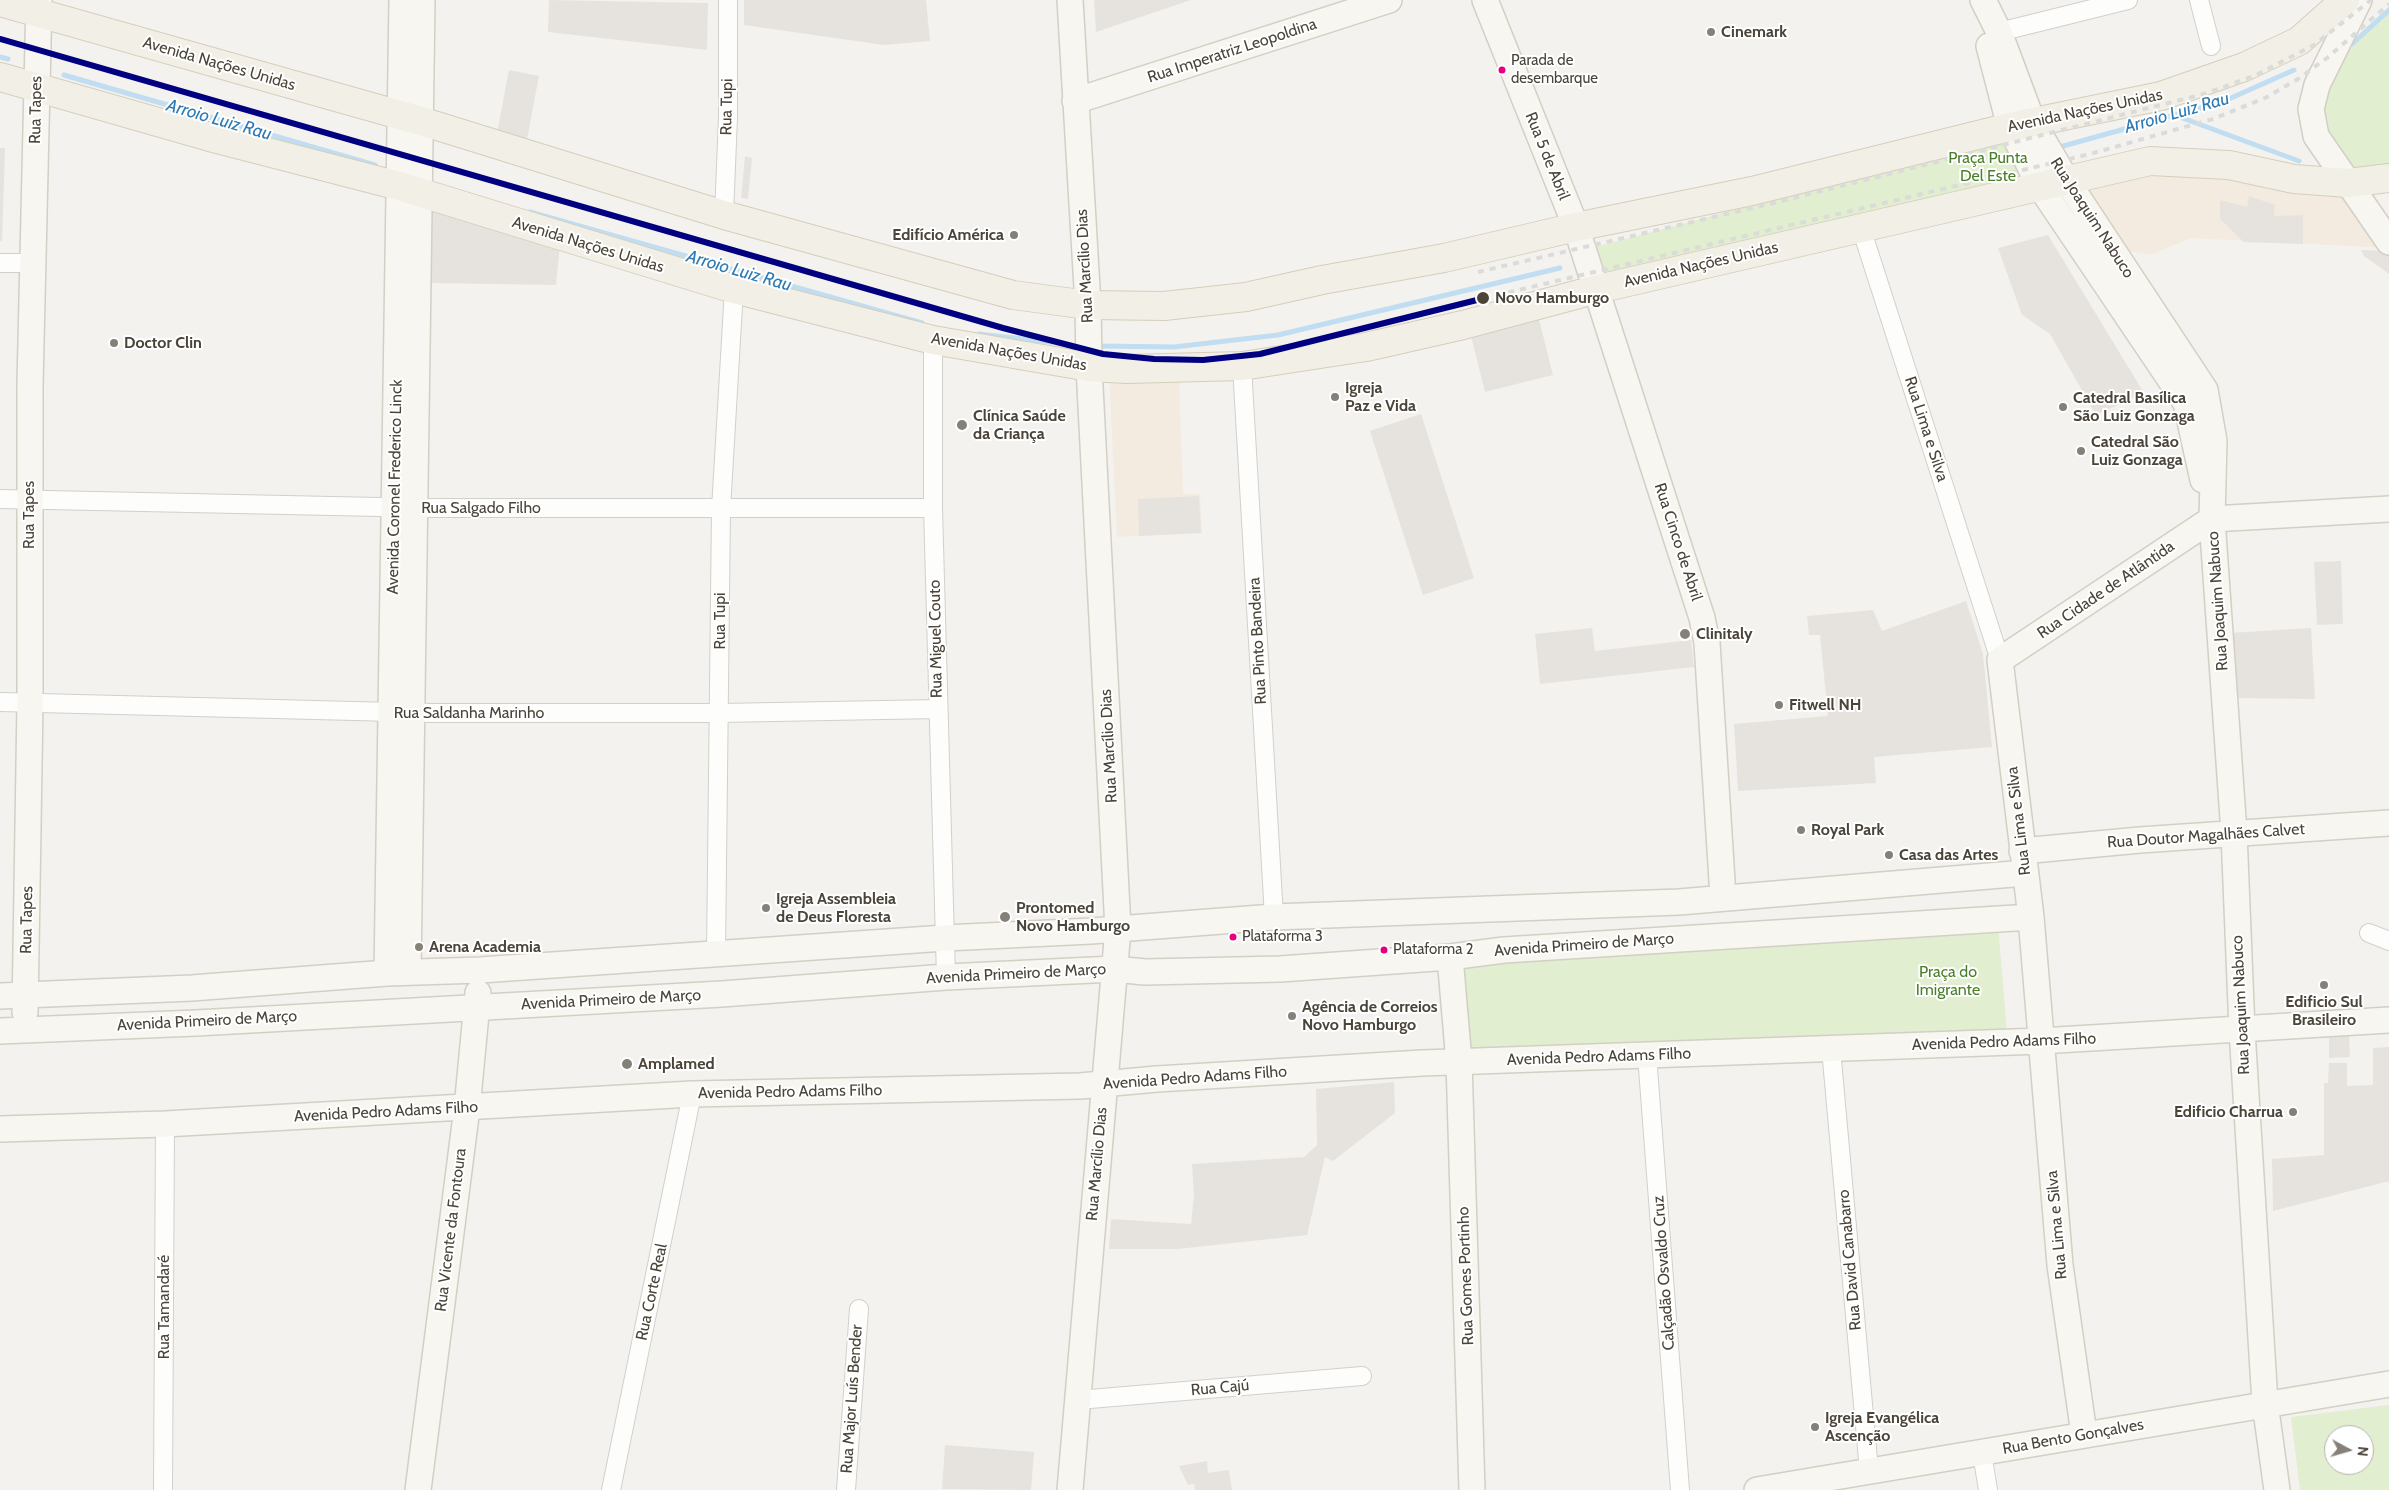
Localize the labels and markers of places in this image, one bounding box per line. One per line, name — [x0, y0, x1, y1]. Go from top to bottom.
place label: Cinemark — [1721, 22, 1787, 42]
marker: Cinemark — [1705, 26, 1717, 38]
place label: Parada de desembarque — [1511, 52, 1598, 87]
marker: Parada de desembarque — [1497, 65, 1507, 75]
place label: Edifício América — [892, 225, 1004, 245]
marker: Edifício América — [1008, 229, 1020, 241]
place label: Novo Hamburgo — [1495, 288, 1609, 308]
marker: Novo Hamburgo — [1475, 290, 1491, 306]
place label: Doctor Clin — [124, 333, 202, 353]
marker: Doctor Clin — [108, 337, 120, 349]
place label: Igreja Paz e Vida — [1345, 378, 1416, 416]
place label: Catedral Basílica São Luiz Gonzaga — [2073, 388, 2195, 426]
marker: Igreja Paz e Vida — [1329, 391, 1341, 403]
marker: Catedral Basílica São Luiz Gonzaga — [2057, 401, 2069, 413]
place label: Clínica Saúde da Criança — [973, 406, 1066, 444]
marker: Clínica Saúde da Criança — [955, 418, 969, 432]
place label: Catedral São Luiz Gonzaga — [2091, 432, 2183, 470]
marker: Catedral São Luiz Gonzaga — [2075, 445, 2087, 457]
place label: Clinitaly — [1696, 624, 1753, 644]
marker: Clinitaly — [1678, 627, 1692, 641]
place label: Fitwell NH — [1789, 695, 1861, 715]
marker: Fitwell NH — [1773, 699, 1785, 711]
place label: Royal Park — [1811, 820, 1884, 840]
marker: Royal Park — [1795, 824, 1807, 836]
place label: Casa das Artes — [1899, 845, 1998, 865]
marker: Casa das Artes — [1883, 849, 1895, 861]
place label: Igreja Assembleia de Deus Floresta — [776, 889, 896, 927]
place label: Prontomed Novo Hamburgo — [1016, 898, 1130, 936]
marker: Igreja Assembleia de Deus Floresta — [760, 902, 772, 914]
marker: Prontomed Novo Hamburgo — [998, 910, 1012, 924]
place label: Plataforma 3 — [1242, 928, 1323, 946]
marker: Plataforma 3 — [1228, 932, 1238, 942]
place label: Arena Academia — [429, 937, 541, 957]
marker: Arena Academia — [413, 941, 425, 953]
place label: Plataforma 2 — [1393, 941, 1474, 959]
marker: Plataforma 2 — [1379, 945, 1389, 955]
marker: Edificio Sul Brasileiro — [2318, 979, 2330, 991]
place label: Edificio Sul Brasileiro — [2285, 992, 2363, 1030]
place label: Agência de Correios Novo Hamburgo — [1302, 997, 1438, 1035]
marker: Agência de Correios Novo Hamburgo — [1286, 1010, 1298, 1022]
place label: Amplamed — [638, 1054, 715, 1074]
marker: Amplamed — [620, 1057, 634, 1071]
place label: Edificio Charrua — [2174, 1102, 2283, 1122]
marker: Edificio Charrua — [2287, 1106, 2299, 1118]
place label: Igreja Evangélica Ascenção — [1825, 1408, 1939, 1446]
marker: Igreja Evangélica Ascenção — [1809, 1421, 1821, 1433]

